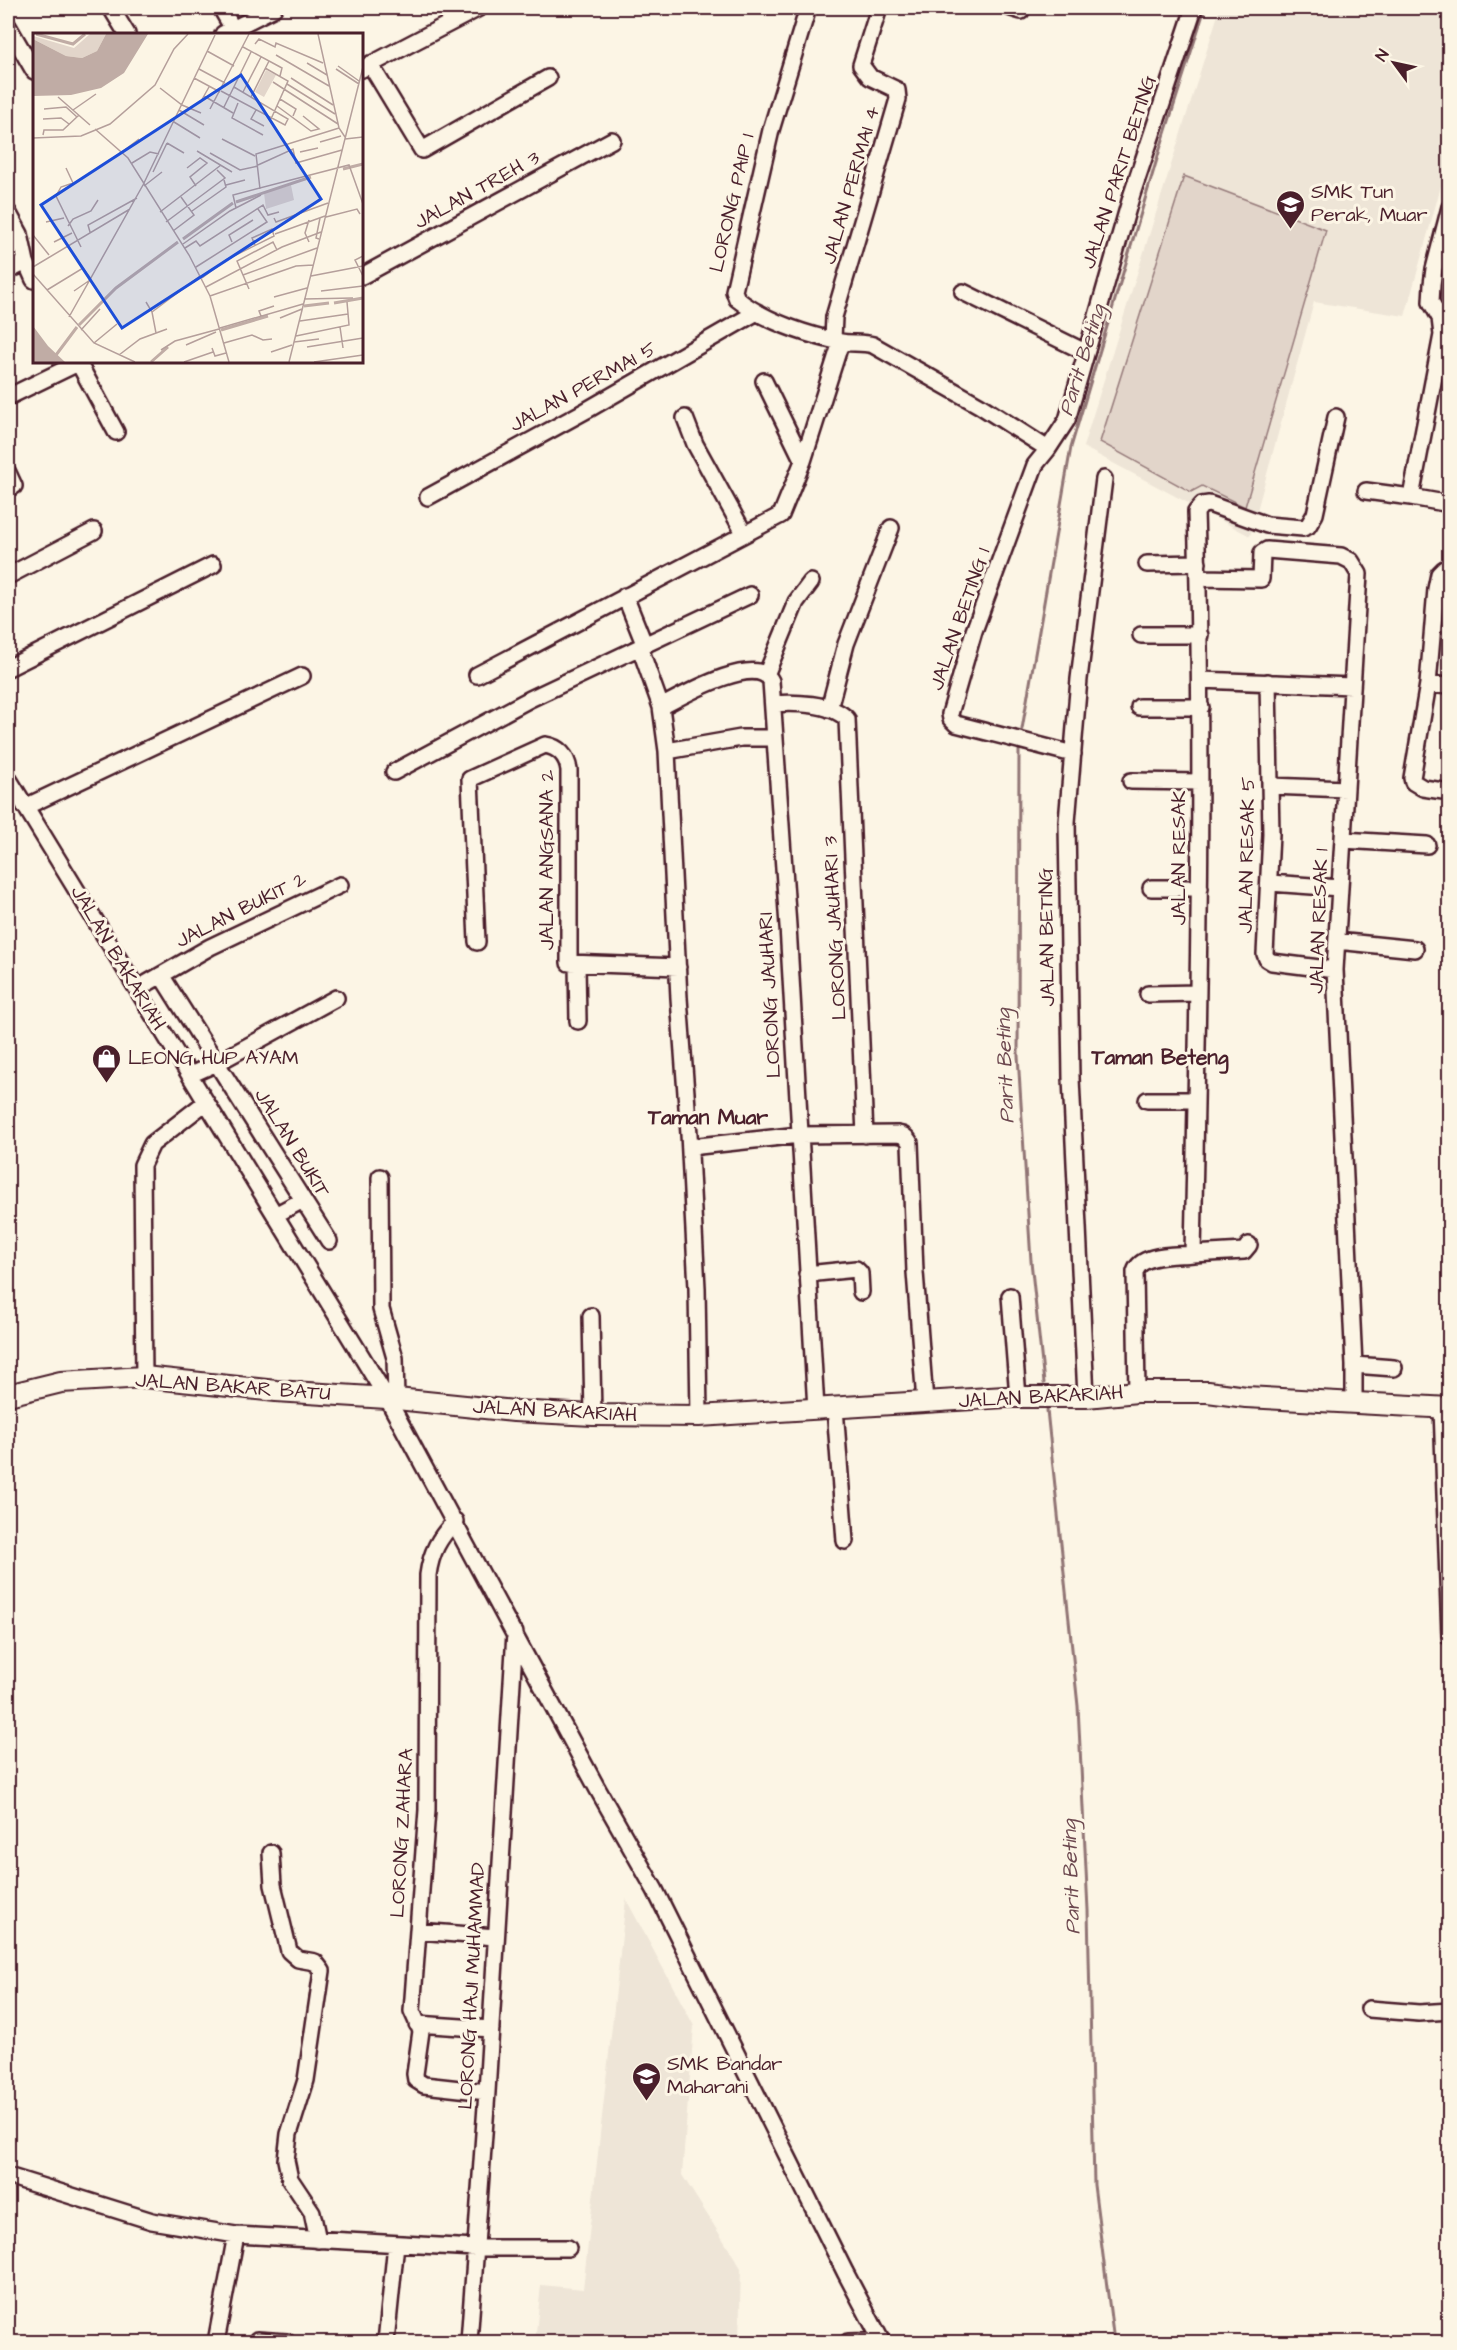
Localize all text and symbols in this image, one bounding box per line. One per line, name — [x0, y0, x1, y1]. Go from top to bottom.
inset map — [33, 33, 363, 363]
north arrow — [1364, 33, 1424, 93]
text: N — [1370, 45, 1394, 66]
street label: JALAN PARIT BETING — [1074, 72, 1164, 272]
street label: JALAN PERMAI 4 — [815, 102, 887, 267]
street label: LORONG PAIP 1 — [702, 131, 762, 275]
street label: JALAN TREH 3 — [409, 144, 545, 236]
place label: SMK Tun Perak, Muar — [1311, 178, 1428, 229]
school or university icon: SMK Tun Perak, Muar — [1274, 188, 1306, 230]
water label: Parit Beting — [1051, 300, 1114, 420]
street label: JALAN PERMAI 5 — [504, 335, 662, 439]
street label: JALAN BETING 1 — [922, 544, 998, 694]
street label: JALAN ANGSANA 2 — [533, 769, 561, 950]
street label: JALAN RESAK 5 — [1232, 776, 1262, 934]
street label: JALAN RESAK — [1165, 791, 1193, 925]
street label: LORONG JAUHARI 3 — [816, 835, 854, 1021]
street label: JALAN RESAK 1 — [1302, 848, 1336, 994]
street label: JALAN BUKIT 2 — [171, 865, 312, 955]
street label: JALAN BETING — [1032, 867, 1062, 1007]
street label: JALAN BAKARIAH — [64, 880, 172, 1036]
street label: LORONG JAUHARI — [752, 911, 788, 1079]
water label: Parit Beting — [988, 1007, 1022, 1124]
shop icon: LEONG HUP AYAM — [91, 1042, 123, 1084]
district label: Taman Beteng — [1090, 1043, 1229, 1074]
place label: LEONG HUP AYAM — [128, 1044, 298, 1072]
street label: JALAN BUKIT — [247, 1083, 337, 1203]
district label: Taman Muar — [647, 1103, 768, 1132]
street label: JALAN BAKAR BATU — [134, 1366, 332, 1408]
street label: JALAN BAKARIAH — [958, 1379, 1124, 1415]
street label: JALAN BAKARIAH — [472, 1393, 638, 1429]
street label: LORONG ZAHARA — [384, 1747, 420, 1919]
water label: Parit Beting — [1054, 1818, 1088, 1935]
street label: LORONG HAJI MUHAMMAD — [452, 1862, 492, 2110]
place label: SMK Bandar Maharani — [667, 2050, 782, 2101]
school or university icon: SMK Bandar Maharani — [630, 2060, 662, 2102]

